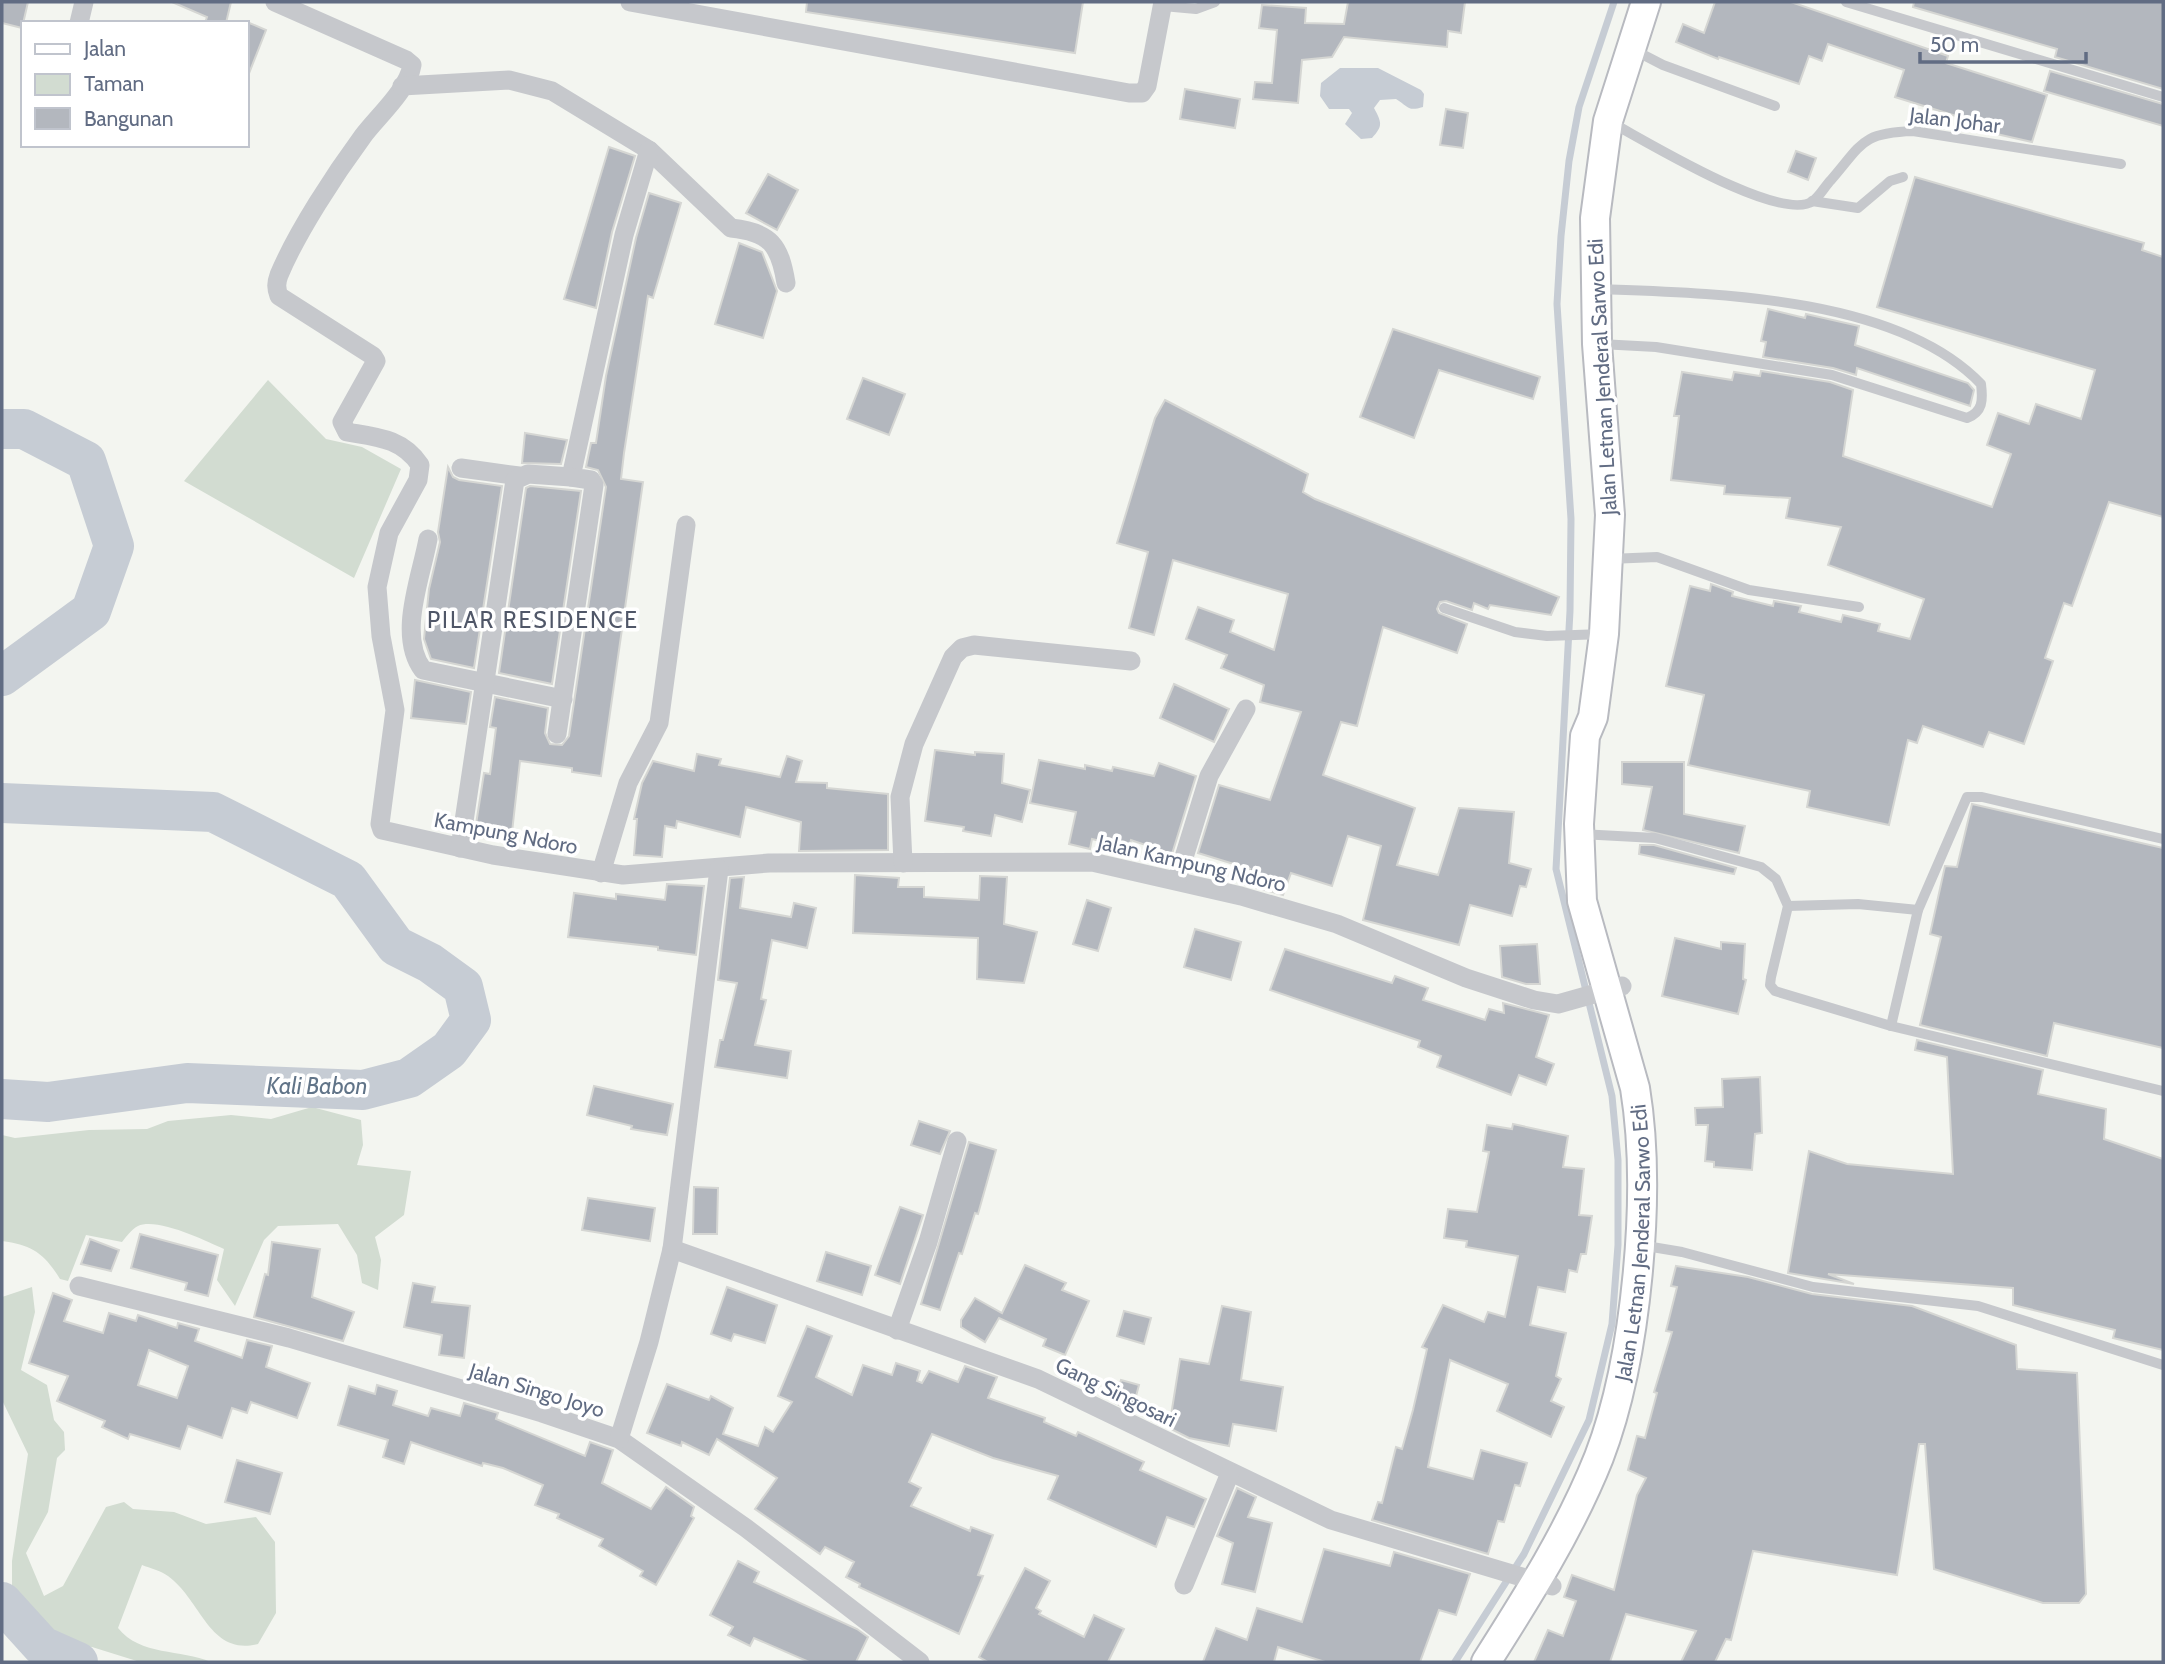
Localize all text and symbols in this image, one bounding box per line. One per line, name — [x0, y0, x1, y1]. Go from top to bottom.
legend — [21, 21, 248, 147]
scale bar — [1920, 21, 2086, 65]
text: 50 m — [1930, 32, 1979, 57]
text: Jalan — [83, 36, 126, 61]
text: Taman — [84, 71, 144, 96]
street label: Jalan Johar — [1907, 102, 2002, 138]
text: Bangunan — [84, 106, 173, 131]
street label: Jalan Letnan Jenderal Sarwo Edi — [1582, 238, 1622, 517]
district label: PILAR RESIDENCE — [427, 606, 639, 634]
street label: Kampung Ndoro — [432, 807, 580, 859]
street label: Jalan Kampung Ndoro — [1095, 829, 1289, 897]
water label: Kali Babon — [267, 1072, 367, 1100]
street label: Jalan Letnan Jenderal Sarwo Edi — [1609, 1103, 1654, 1384]
street label: Gang Singosari — [1052, 1352, 1180, 1432]
street label: Jalan Singo Joyo — [465, 1357, 608, 1422]

